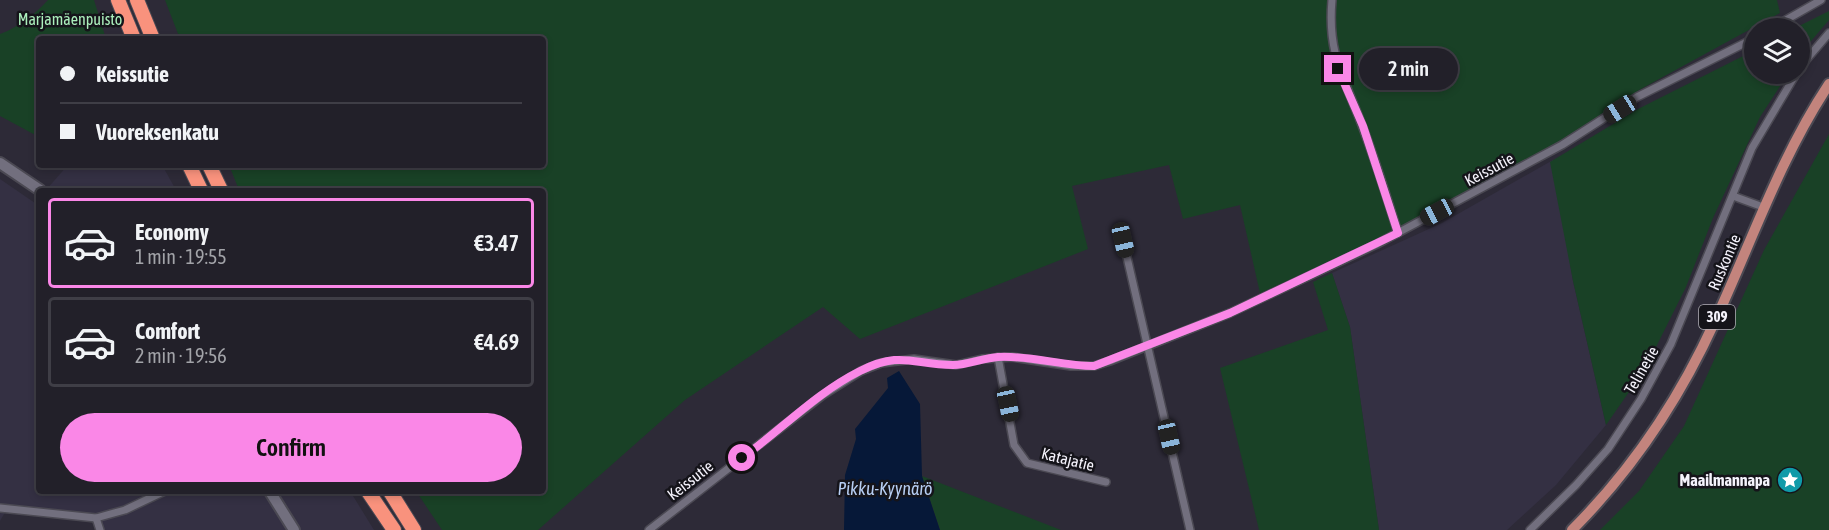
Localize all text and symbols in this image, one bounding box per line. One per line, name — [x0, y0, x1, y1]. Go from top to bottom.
park label: Marjamäenpuisto — [18, 10, 122, 29]
map controls — [1744, 18, 1810, 84]
button: layers — [1744, 18, 1810, 84]
callout: 2 min — [1359, 48, 1458, 90]
route end — [1324, 55, 1351, 82]
text: 2 min — [1388, 57, 1429, 80]
text: Keissutie — [96, 61, 169, 87]
car — [1600, 92, 1640, 126]
text: Vuoreksenkatu — [96, 119, 219, 145]
street label: Keissutie — [1461, 149, 1517, 189]
car — [1417, 196, 1457, 228]
icon: car — [63, 216, 117, 270]
text: Economy — [135, 219, 209, 245]
car — [1110, 220, 1136, 260]
text: €3.47 — [474, 230, 519, 256]
street label: Ruskontie — [1704, 231, 1744, 293]
text: 1 min · 19:55 — [135, 245, 227, 268]
road number: 309 — [1699, 305, 1735, 329]
icon: car — [63, 315, 117, 369]
text: Comfort — [135, 318, 200, 344]
text: €4.69 — [474, 329, 519, 355]
street label: Telinetie — [1620, 343, 1662, 397]
text: 2 min · 19:56 — [135, 344, 227, 367]
car — [995, 385, 1021, 423]
button: Confirm — [60, 413, 522, 482]
car — [1156, 417, 1182, 457]
route start — [728, 444, 755, 471]
street label: Katajatie — [1040, 444, 1096, 475]
street label: Keissutie — [664, 457, 716, 503]
place icon: Maailmannapa — [1775, 465, 1805, 495]
place label: Maailmannapa — [1680, 471, 1770, 489]
water label: Pikku-Kyynärö — [837, 478, 933, 499]

